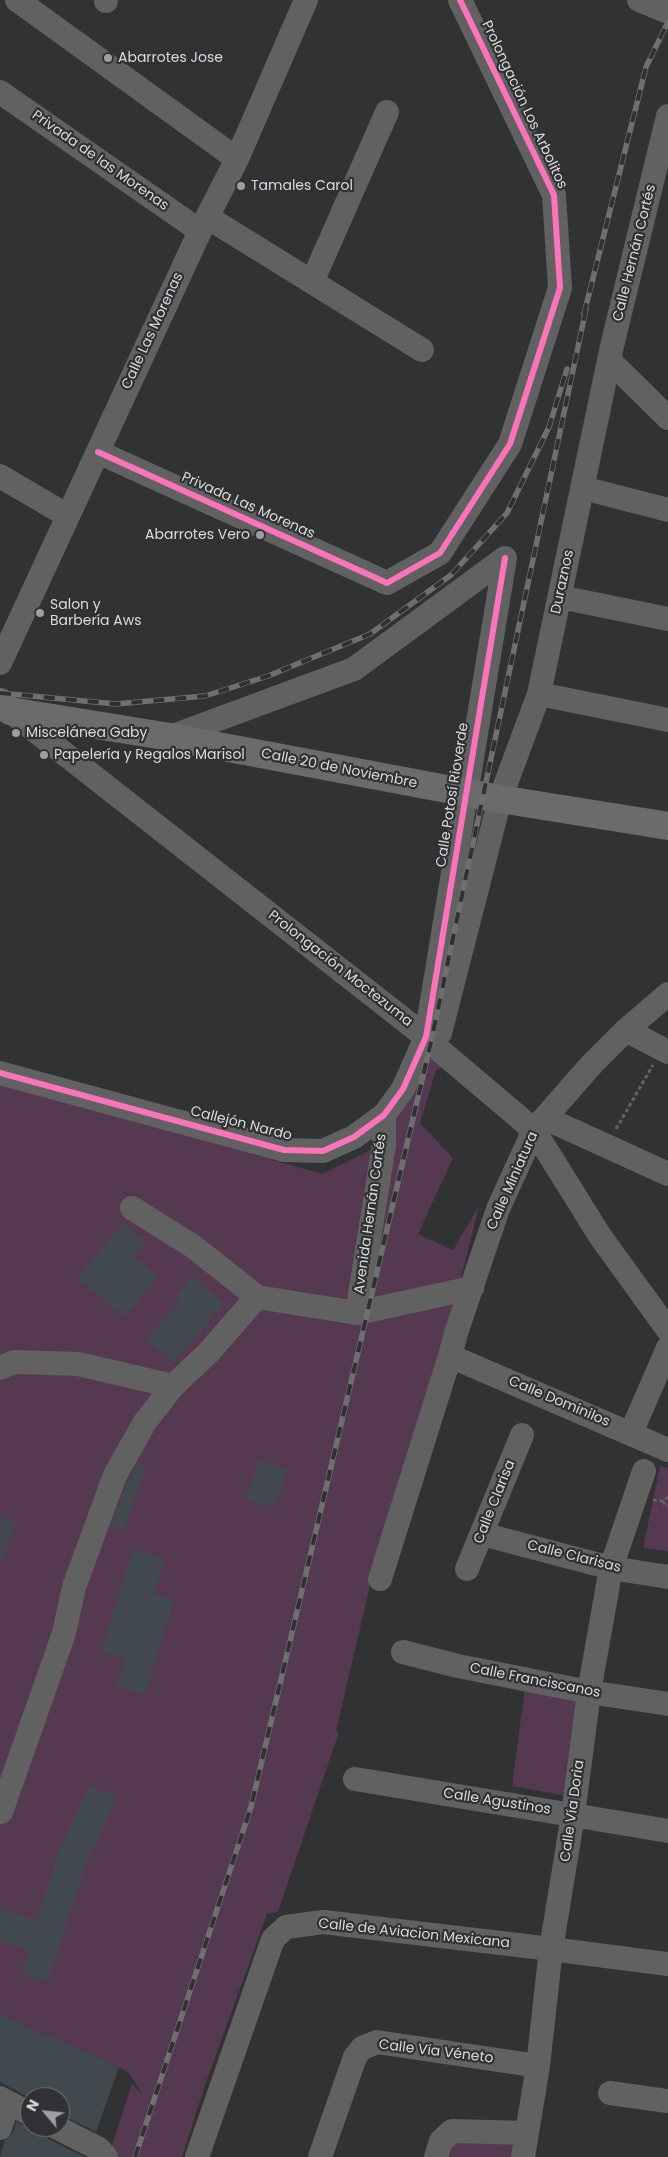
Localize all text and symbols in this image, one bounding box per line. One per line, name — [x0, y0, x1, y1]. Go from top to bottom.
street label: Prolongación Los Arbolitos — [478, 18, 570, 192]
place label: Abarrotes Jose — [118, 50, 223, 66]
marker: Abarrotes Jose — [102, 52, 114, 64]
street label: Privada de las Morenas — [28, 107, 172, 215]
place label: Tamales Carol — [251, 178, 353, 194]
marker: Tamales Carol — [235, 180, 247, 192]
street label: Calle Hernán Cortés — [610, 183, 660, 323]
street label: Calle Las Morenas — [119, 270, 187, 392]
street label: Privada Las Morenas — [179, 469, 317, 543]
place label: Abarrotes Vero — [145, 527, 250, 543]
marker: Abarrotes Vero — [254, 529, 266, 541]
street label: Duraznos — [548, 548, 578, 616]
place label: Salon y Barbería Aws — [50, 597, 142, 630]
marker: Salon y Barbería Aws — [34, 607, 46, 619]
street label: Calle Potosí Rioverde — [433, 722, 473, 868]
place label: Miscelánea Gaby — [26, 725, 147, 741]
marker: Miscelánea Gaby — [10, 727, 22, 739]
street label: Calle 20 de Noviembre — [260, 746, 418, 792]
place label: Papelería y Regalos Marisol — [54, 747, 245, 763]
marker: Papelería y Regalos Marisol — [38, 749, 50, 761]
street label: Prolongación Moctezuma — [264, 907, 416, 1031]
street label: Callejón Nardo — [189, 1103, 293, 1145]
street label: Calle Miniatura — [484, 1129, 542, 1233]
street label: Avenida Hernán Cortés — [351, 1133, 391, 1295]
street label: Calle Dominilos — [506, 1373, 612, 1431]
street label: Calle Clarisa — [471, 1458, 519, 1546]
street label: Calle Clarisas — [525, 1537, 623, 1577]
street label: Calle Franciscanos — [468, 1660, 602, 1702]
street label: Calle Vía Doria — [558, 1759, 588, 1863]
street label: Calle Agustinos — [442, 1785, 552, 1819]
street label: Calle de Aviacion Mexicana — [317, 1916, 511, 1952]
street label: Calle Vía Véneto — [378, 2037, 494, 2067]
north arrow — [20, 2087, 70, 2137]
text: N — [21, 2096, 44, 2115]

